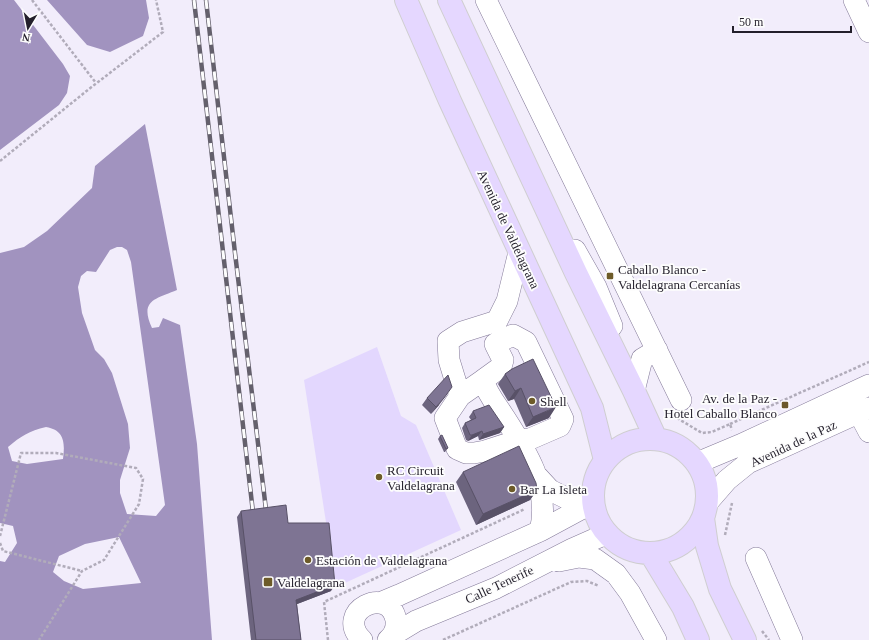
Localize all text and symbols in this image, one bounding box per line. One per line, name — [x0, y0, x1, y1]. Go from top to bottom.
north arrow — [8, 8, 48, 48]
scale bar — [733, 8, 851, 34]
text: 50 m — [739, 15, 764, 29]
text: N — [21, 31, 31, 44]
street label: Avenida de Valdelagrana — [474, 167, 543, 291]
place label: Caballo Blanco - Valdelagrana Cercanías — [618, 262, 740, 292]
marker: Caballo Blanco - Valdelagrana Cercanías — [605, 271, 615, 281]
place label: Av. de la Paz - Hotel Caballo Blanco — [664, 391, 777, 421]
place label: Shell — [540, 394, 567, 409]
marker: Shell — [527, 396, 537, 406]
marker: Av. de la Paz - Hotel Caballo Blanco — [780, 400, 790, 410]
street label: Avenida de la Paz — [748, 417, 839, 470]
place label: RC Circuit Valdelagrana — [387, 463, 455, 493]
marker: RC Circuit Valdelagrana — [374, 472, 384, 482]
place label: Bar La Isleta — [520, 482, 587, 497]
marker: Bar La Isleta — [507, 484, 517, 494]
place label: Estación de Valdelagrana — [316, 553, 447, 568]
marker: Estación de Valdelagrana — [303, 555, 313, 565]
street label: Calle Tenerife — [463, 562, 536, 607]
place label: Valdelagrana — [277, 575, 345, 590]
marker: Valdelagrana — [262, 576, 274, 588]

